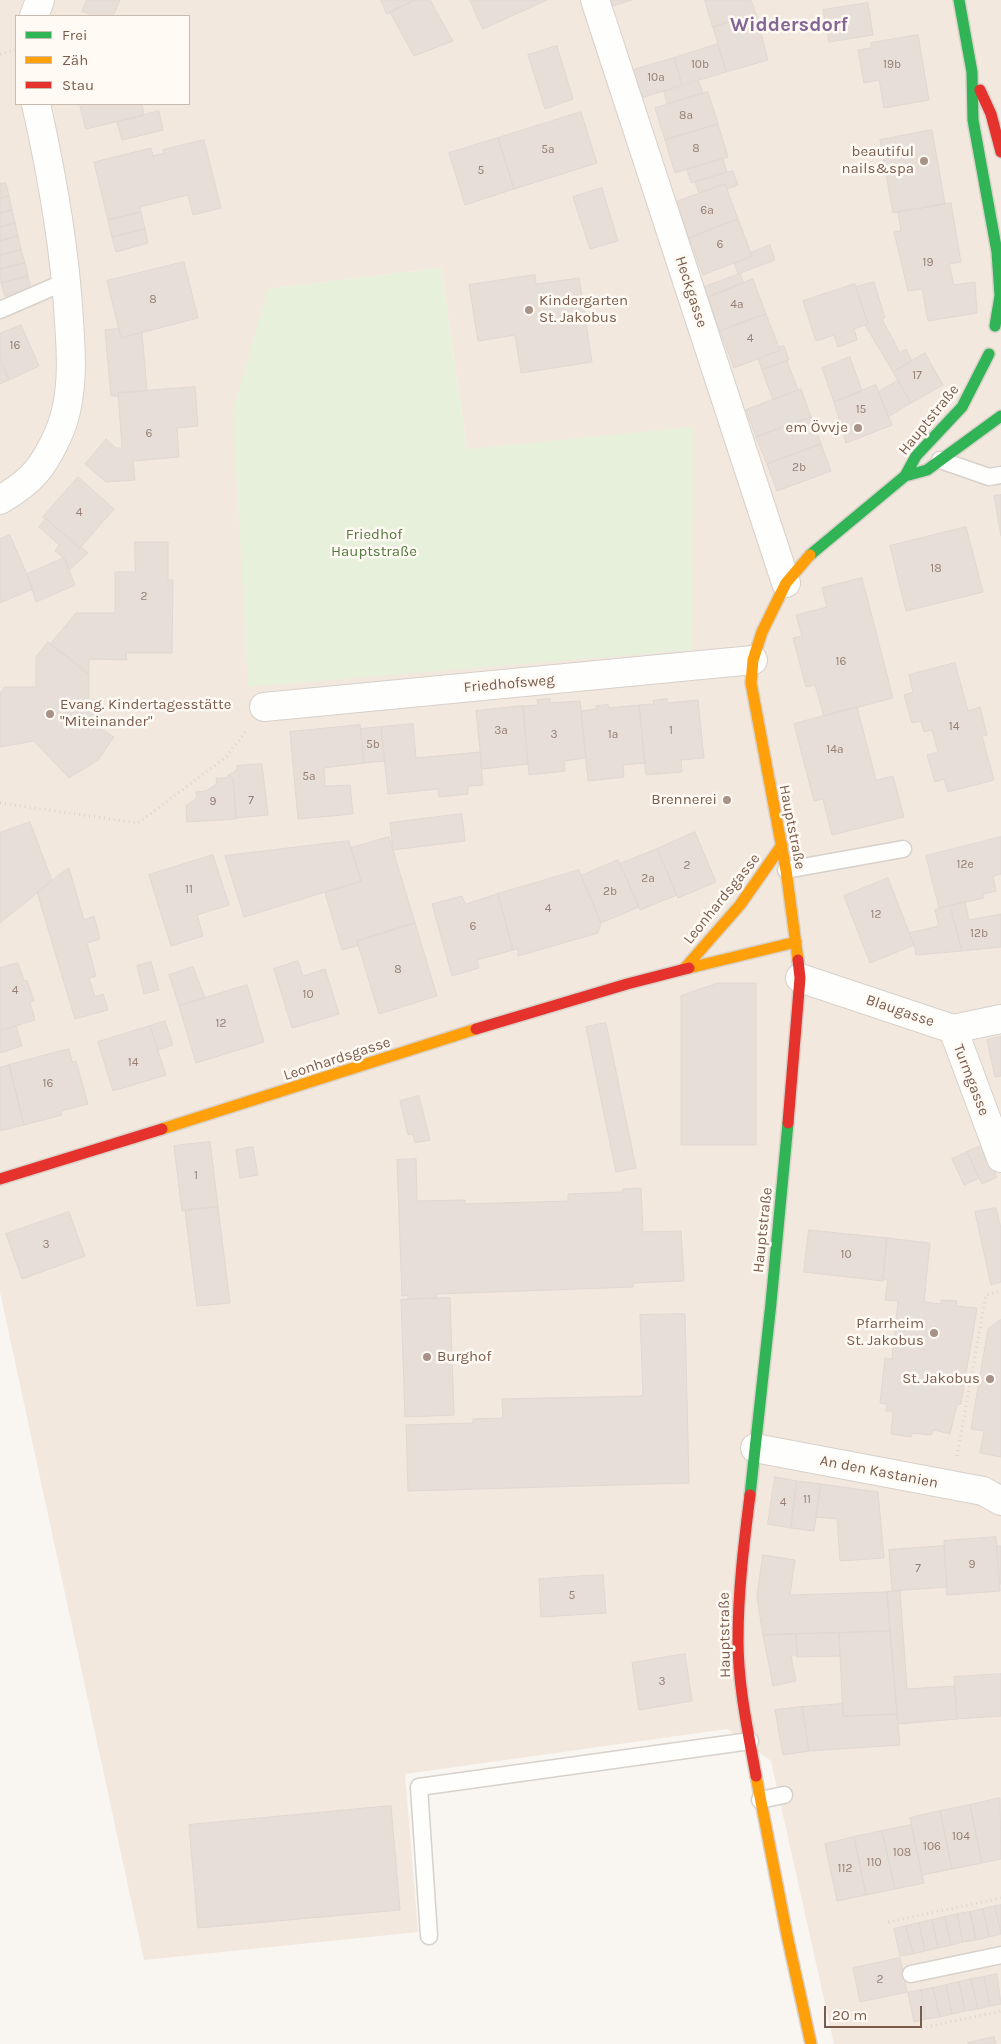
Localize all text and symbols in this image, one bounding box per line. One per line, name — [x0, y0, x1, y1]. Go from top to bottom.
district label: Widdersdorf — [730, 13, 848, 37]
legend — [15, 15, 190, 105]
text: Frei — [62, 26, 87, 44]
text: Zäh — [62, 51, 88, 69]
house number: 10b — [691, 58, 709, 72]
house number: 19b — [883, 58, 901, 72]
house number: 10a — [647, 71, 665, 85]
text: Stau — [62, 76, 94, 94]
house number: 8a — [679, 109, 693, 123]
house number: 8 — [692, 142, 700, 156]
house number: 5a — [541, 143, 555, 157]
place label: beautiful nails&spa — [842, 143, 914, 178]
marker: beautiful nails&spa — [918, 155, 930, 167]
house number: 5 — [478, 164, 484, 178]
house number: 6a — [700, 204, 714, 218]
house number: 6 — [717, 238, 723, 252]
street label: Heckgasse — [671, 254, 711, 330]
house number: 19 — [923, 256, 933, 270]
place label: Kindergarten St. Jakobus — [539, 292, 628, 327]
house number: 8 — [149, 293, 157, 307]
house number: 4a — [730, 298, 744, 312]
marker: Kindergarten St. Jakobus — [523, 304, 535, 316]
house number: 4 — [747, 332, 753, 346]
house number: 16 — [10, 339, 20, 353]
house number: 17 — [912, 369, 922, 383]
street label: Hauptstraße — [895, 381, 963, 459]
house number: 15 — [856, 403, 866, 417]
place label: em Övvje — [786, 419, 848, 437]
marker: em Övvje — [852, 422, 864, 434]
house number: 6 — [146, 427, 152, 441]
house number: 2b — [792, 461, 806, 475]
house number: 4 — [76, 506, 82, 520]
park label: Friedhof Hauptstraße — [331, 526, 417, 561]
house number: 18 — [930, 562, 942, 576]
house number: 2 — [141, 590, 147, 604]
house number: 16 — [836, 655, 846, 669]
street label: Friedhofsweg — [463, 671, 555, 697]
place label: Evang. Kindertagesstätte "Miteinander" — [60, 696, 231, 731]
marker: Evang. Kindertagesstätte "Miteinander" — [44, 708, 56, 720]
house number: 14 — [949, 720, 959, 734]
house number: 3a — [494, 724, 508, 738]
house number: 1 — [669, 724, 673, 738]
house number: 3 — [550, 728, 558, 742]
house number: 1a — [608, 728, 618, 742]
house number: 5b — [366, 738, 380, 752]
house number: 14a — [826, 743, 844, 757]
house number: 5a — [302, 770, 316, 784]
street label: Hauptstraße — [775, 783, 809, 871]
place label: Brennerei — [651, 791, 717, 809]
house number: 7 — [248, 794, 254, 808]
marker: Brennerei — [721, 794, 733, 806]
house number: 9 — [210, 795, 216, 809]
street label: Leonhardsgasse — [680, 850, 764, 948]
house number: 12e — [956, 858, 974, 872]
house number: 2 — [684, 859, 690, 873]
house number: 2a — [641, 872, 655, 886]
house number: 11 — [185, 883, 193, 897]
house number: 2b — [603, 885, 617, 899]
house number: 4 — [545, 902, 551, 916]
house number: 12 — [871, 908, 881, 922]
house number: 6 — [470, 920, 476, 934]
house number: 12b — [970, 927, 988, 941]
house number: 8 — [394, 963, 402, 977]
house number: 4 — [12, 984, 18, 998]
house number: 10 — [302, 988, 314, 1002]
street label: Blaugasse — [863, 991, 937, 1031]
house number: 12 — [216, 1017, 226, 1031]
street label: Leonhardsgasse — [281, 1033, 393, 1085]
street label: Turmgasse — [949, 1042, 993, 1118]
house number: 14 — [128, 1056, 138, 1070]
house number: 16 — [43, 1077, 53, 1091]
house number: 1 — [194, 1169, 198, 1183]
street label: Hauptstraße — [750, 1186, 776, 1274]
house number: 3 — [42, 1238, 50, 1252]
house number: 10 — [840, 1248, 852, 1262]
place label: Pfarrheim St. Jakobus — [846, 1315, 924, 1350]
marker: Pfarrheim St. Jakobus — [928, 1327, 940, 1339]
place label: Burghof — [437, 1348, 491, 1366]
marker: Burghof — [421, 1351, 433, 1363]
place label: St. Jakobus — [902, 1370, 980, 1388]
marker: St. Jakobus — [984, 1373, 996, 1385]
street label: An den Kastanien — [818, 1452, 940, 1492]
house number: 11 — [803, 1493, 811, 1507]
house number: 4 — [780, 1496, 786, 1510]
house number: 9 — [969, 1558, 975, 1572]
house number: 7 — [915, 1562, 921, 1576]
house number: 5 — [569, 1589, 575, 1603]
street label: Hauptstraße — [715, 1592, 735, 1678]
house number: 3 — [658, 1675, 666, 1689]
house number: 104 — [952, 1830, 970, 1844]
house number: 106 — [923, 1840, 941, 1854]
house number: 108 — [893, 1846, 911, 1860]
house number: 110 — [866, 1856, 882, 1870]
house number: 112 — [838, 1862, 852, 1876]
house number: 2 — [877, 1973, 883, 1987]
scale bar — [826, 1996, 924, 2028]
text: 20 m — [832, 2006, 867, 2024]

